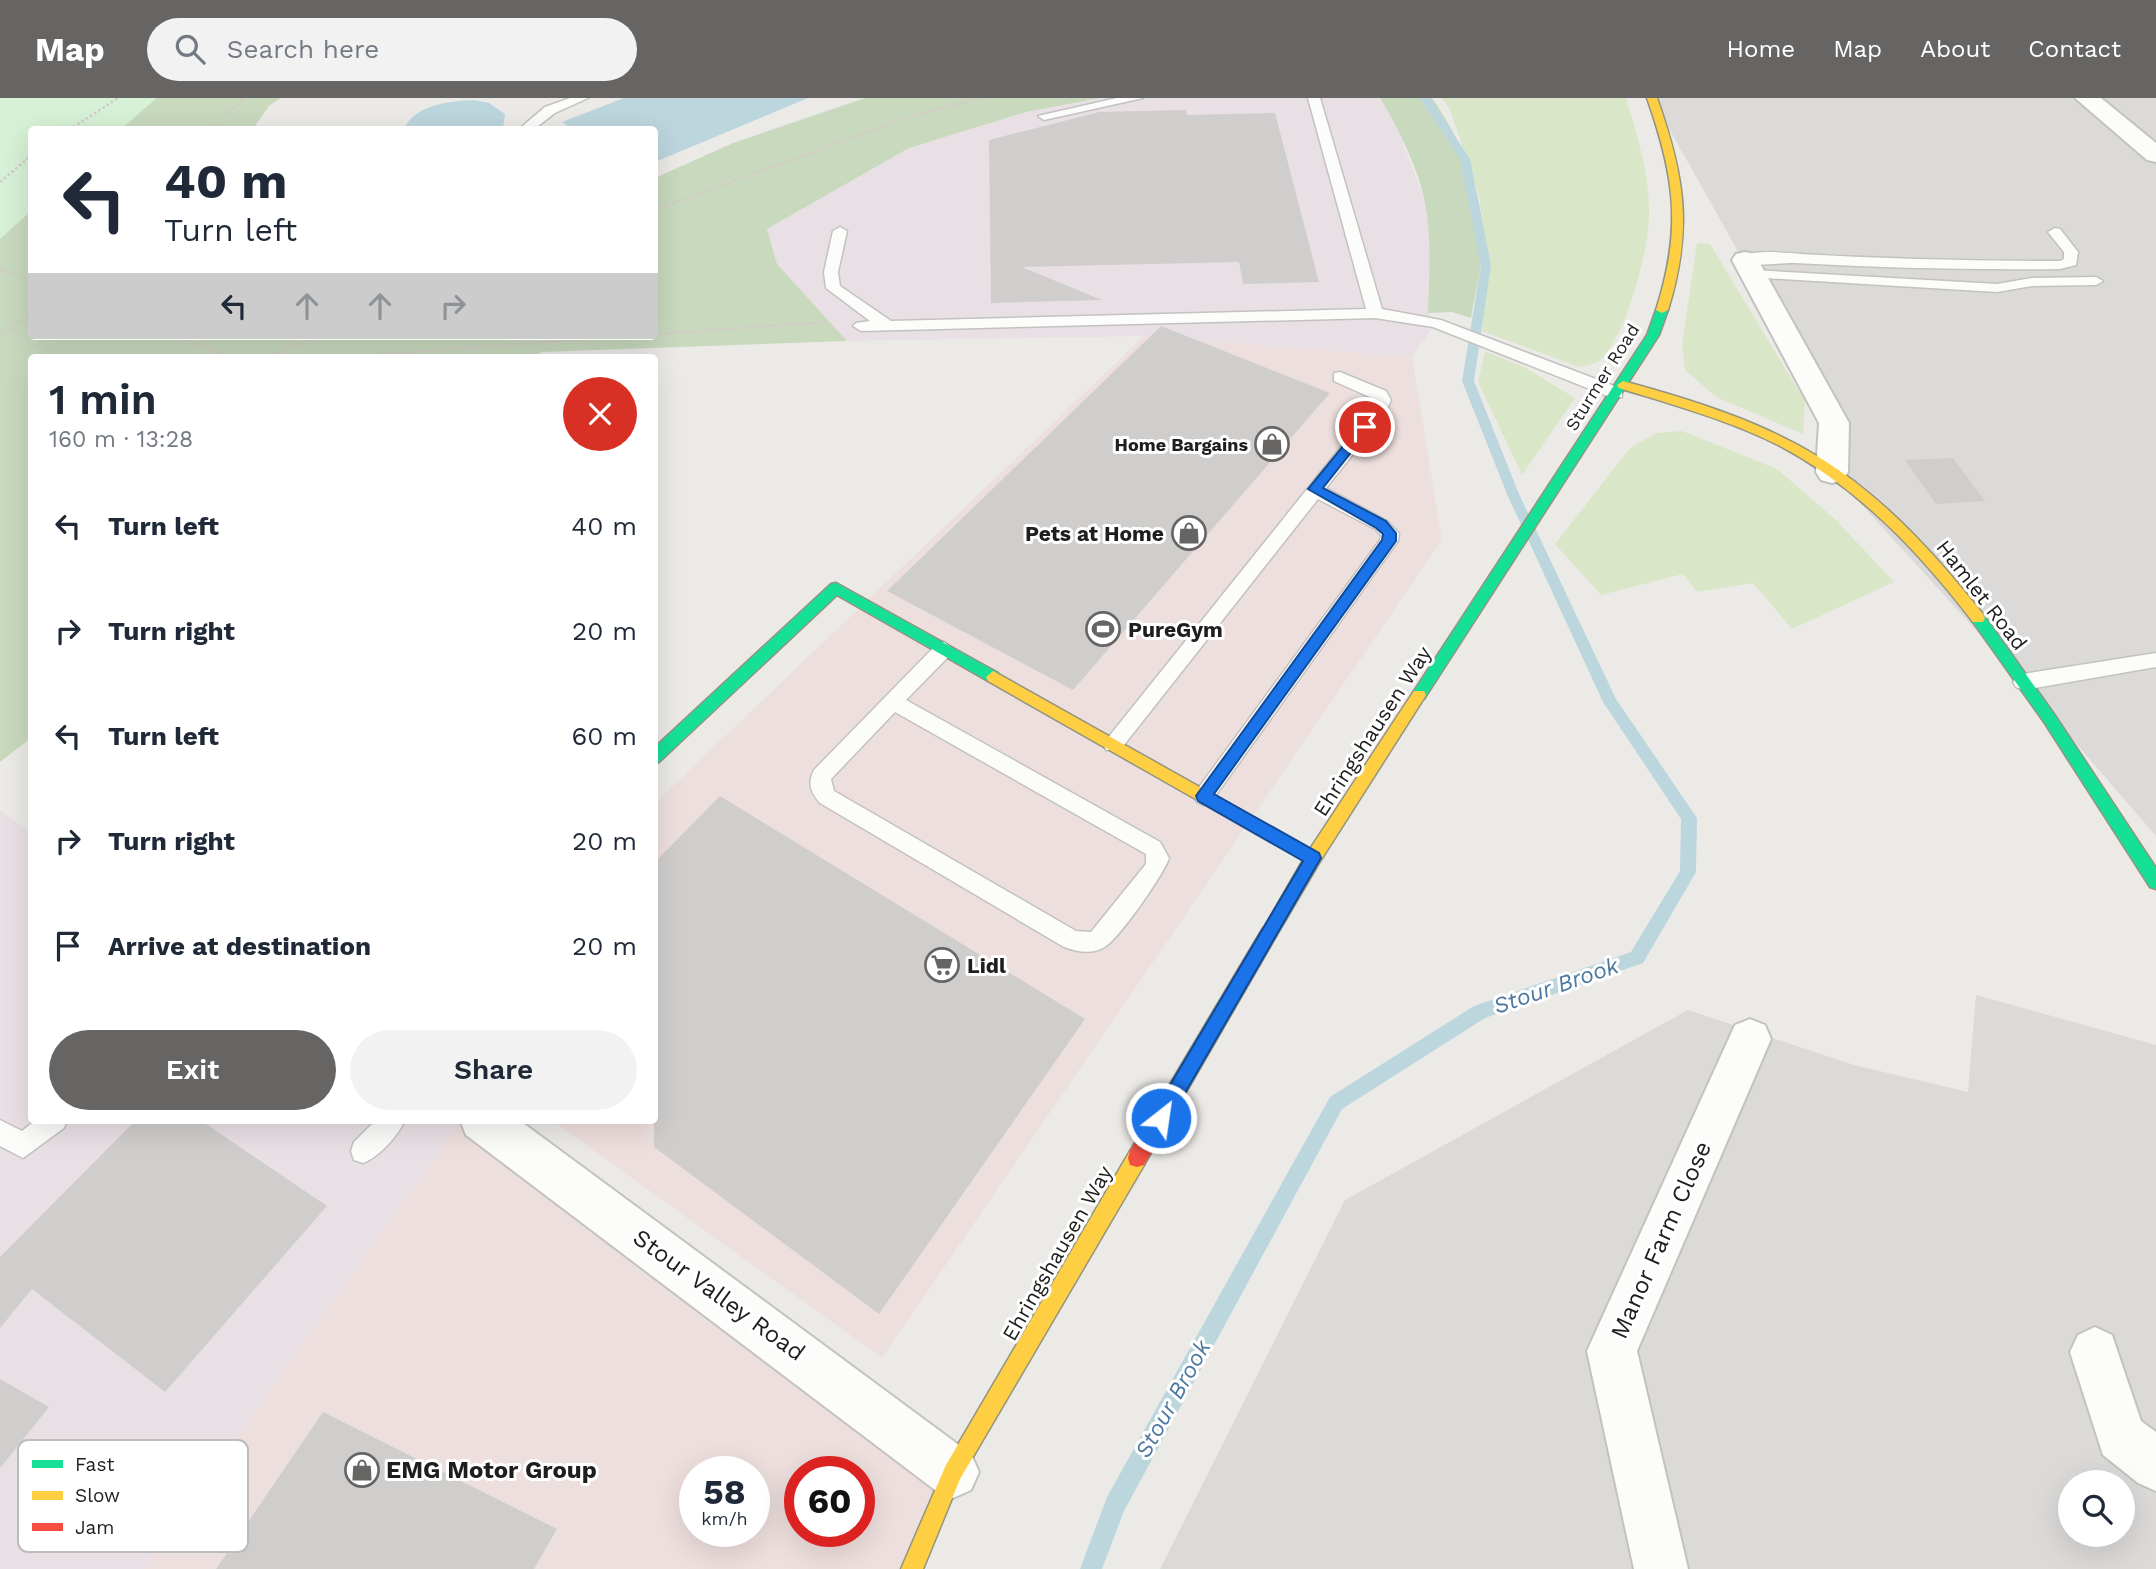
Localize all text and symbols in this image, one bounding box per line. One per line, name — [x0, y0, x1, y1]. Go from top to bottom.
search box — [147, 18, 637, 81]
text: Map — [35, 30, 105, 69]
icon: search — [171, 30, 209, 68]
text: Search here — [227, 34, 379, 64]
text: Home — [1727, 35, 1795, 63]
text: Map — [1833, 35, 1882, 63]
text: About — [1920, 35, 1990, 63]
text: Contact — [2028, 35, 2121, 63]
text: 40 m — [164, 152, 287, 210]
icon: left — [49, 154, 140, 245]
text: Turn left — [164, 211, 297, 249]
icon: left — [215, 287, 253, 325]
icon: ahead — [288, 287, 326, 325]
icon: ahead — [361, 287, 399, 325]
icon: right — [434, 287, 472, 325]
street label: Sturmer Road — [1561, 320, 1643, 434]
text: 1 min — [49, 375, 157, 424]
button: close — [563, 377, 637, 451]
pin — [1335, 397, 1395, 457]
icon: arrive — [1346, 408, 1384, 446]
shop icon: Home Bargains — [1253, 425, 1291, 463]
text: 160 m · 13:28 — [49, 426, 193, 453]
place label: Home Bargains — [1115, 434, 1248, 455]
icon: left — [49, 507, 87, 545]
text: Turn left — [108, 511, 219, 541]
text: 40 m — [571, 511, 637, 541]
shop icon: Pets at Home — [1170, 514, 1208, 552]
place label: Pets at Home — [1025, 521, 1164, 546]
street label: Hamlet Road — [1931, 535, 2033, 655]
sports icon: PureGym — [1084, 610, 1122, 648]
icon: right — [49, 612, 87, 650]
text: Turn right — [108, 616, 235, 646]
text: 20 m — [572, 616, 637, 646]
place label: PureGym — [1128, 617, 1223, 642]
street label: Ehringshausen Way — [1308, 641, 1436, 821]
icon: left — [49, 717, 87, 755]
text: Turn left — [108, 721, 219, 751]
text: 60 m — [571, 721, 637, 751]
icon: right — [49, 822, 87, 860]
text: Turn right — [108, 826, 235, 856]
text: 20 m — [572, 826, 637, 856]
icon: arrive — [49, 927, 87, 965]
text: Arrive at destination — [108, 931, 371, 961]
text: 20 m — [572, 931, 637, 961]
supermarket icon: Lidl — [923, 946, 961, 984]
water label: Stour Brook — [1490, 951, 1624, 1020]
place label: Lidl — [967, 953, 1006, 978]
button: Exit — [49, 1030, 336, 1110]
button: Share — [350, 1030, 637, 1110]
position arrow — [1124, 1081, 1198, 1155]
street label: Manor Farm Close — [1605, 1137, 1717, 1343]
street label: Ehringshausen Way — [997, 1161, 1117, 1345]
street label: Stour Valley Road — [628, 1223, 810, 1367]
water label: Stour Brook — [1130, 1334, 1217, 1463]
legend — [18, 1440, 248, 1552]
shop icon: EMG Motor Group — [343, 1451, 381, 1489]
text: Fast — [75, 1453, 114, 1476]
place label: EMG Motor Group — [386, 1456, 597, 1484]
speed limit sign: 60 — [784, 1456, 875, 1547]
map controls — [2058, 1470, 2135, 1547]
button: search — [2058, 1470, 2135, 1547]
text: 58 — [703, 1471, 746, 1513]
text: Slow — [75, 1484, 120, 1507]
text: km/h — [701, 1508, 748, 1529]
text: Jam — [75, 1516, 114, 1539]

